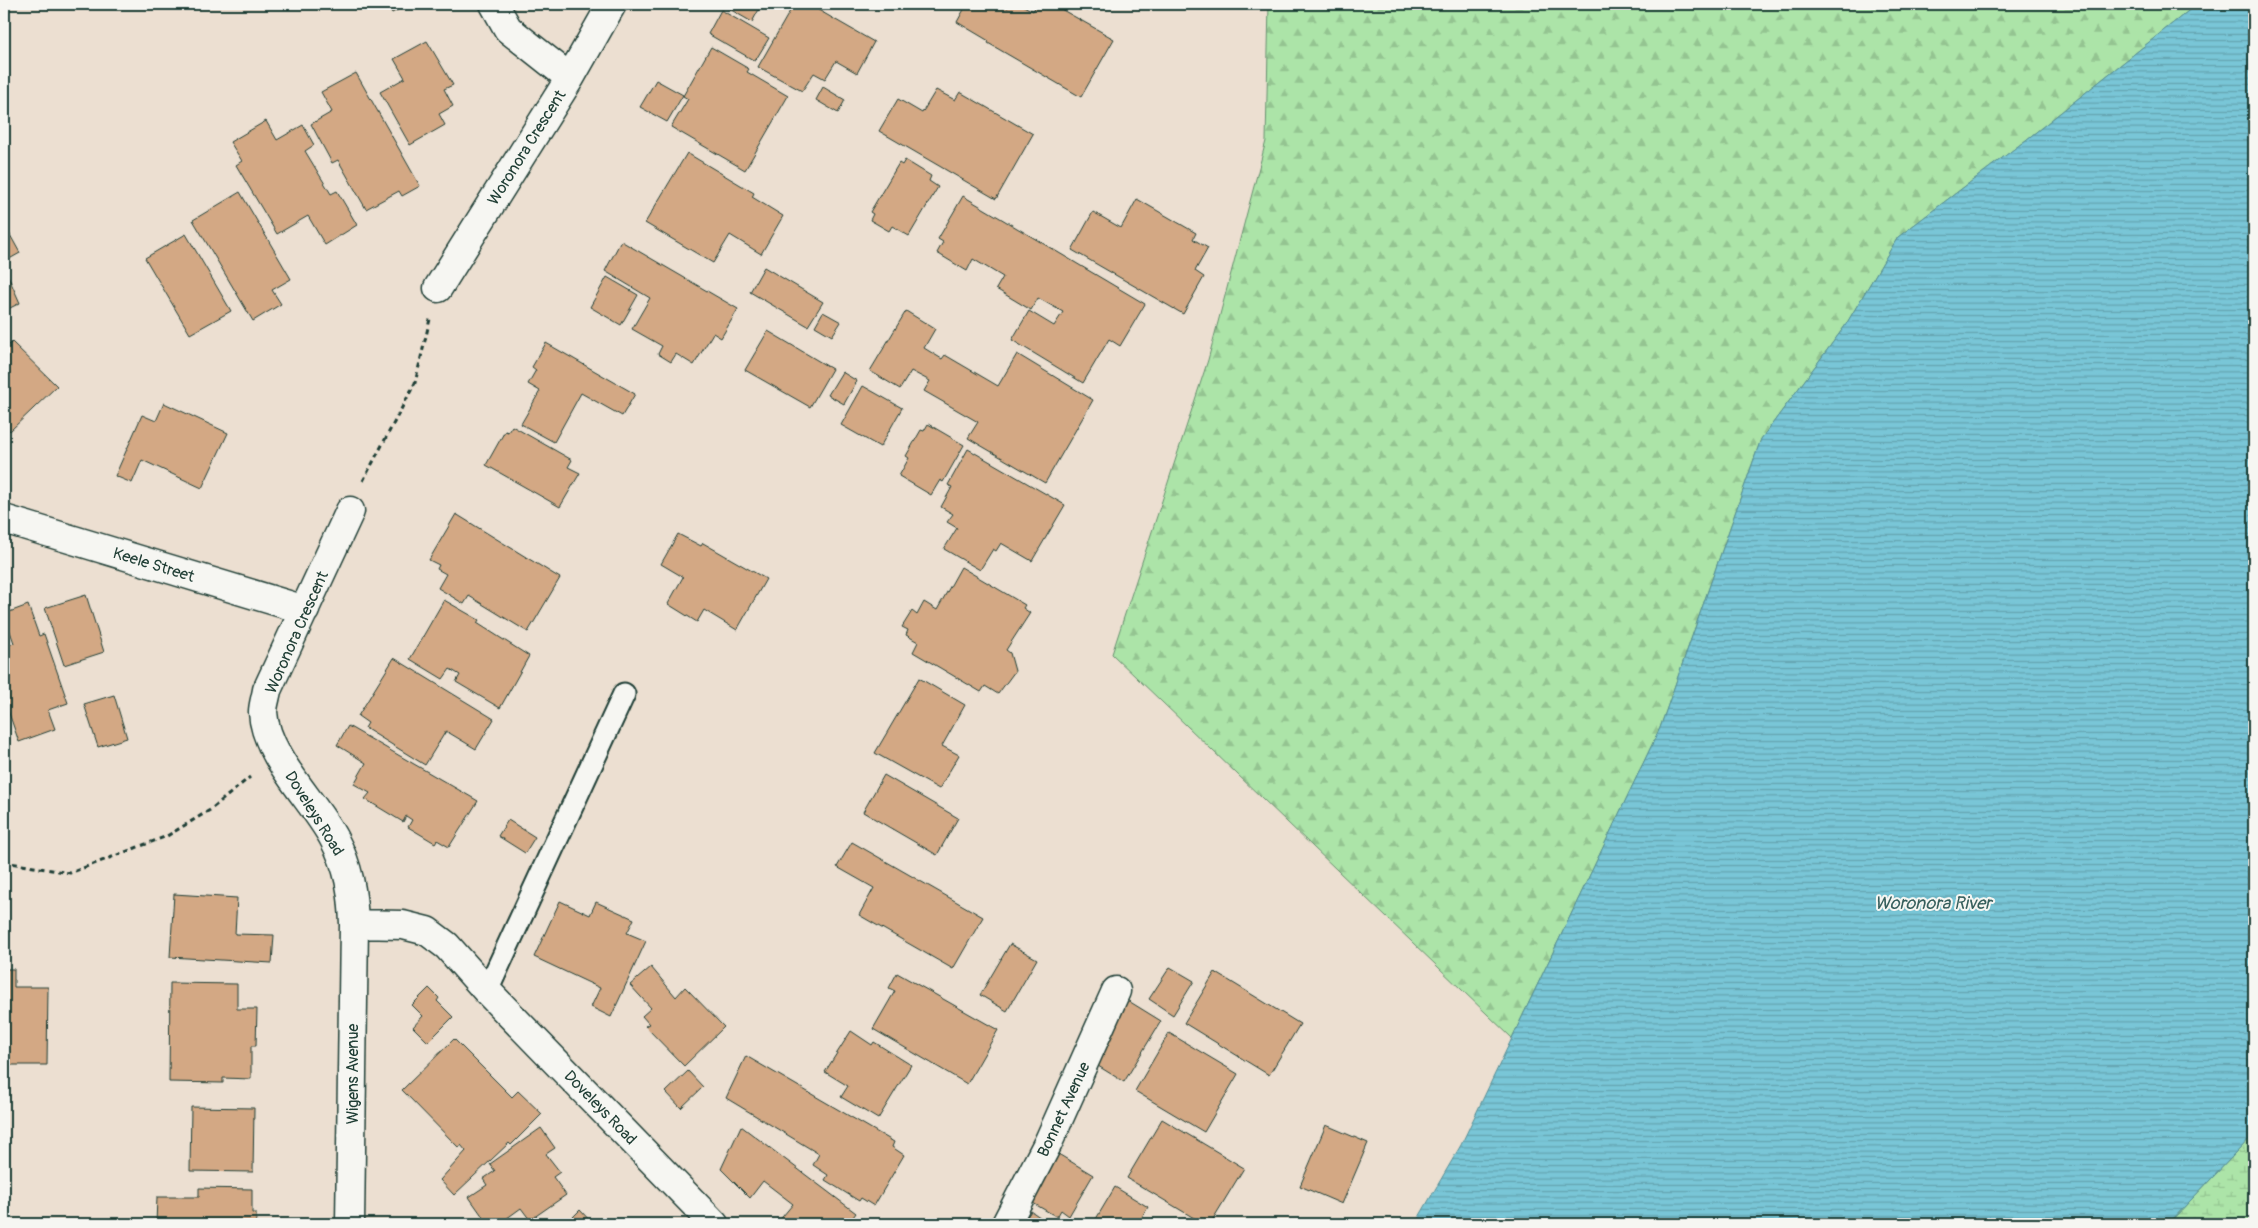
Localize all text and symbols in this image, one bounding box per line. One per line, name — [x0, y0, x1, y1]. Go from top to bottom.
street label: Woronora Crescent — [483, 86, 571, 209]
street label: Keele Street — [111, 543, 197, 587]
street label: Woronora Crescent — [261, 568, 333, 697]
street label: Doveleys Road — [280, 768, 348, 860]
water label: Woronora River — [1874, 892, 1994, 915]
street label: Wigens Avenue — [343, 1024, 363, 1124]
street label: Bonnet Avenue — [1033, 1059, 1095, 1160]
street label: Doveleys Road — [560, 1066, 641, 1149]

